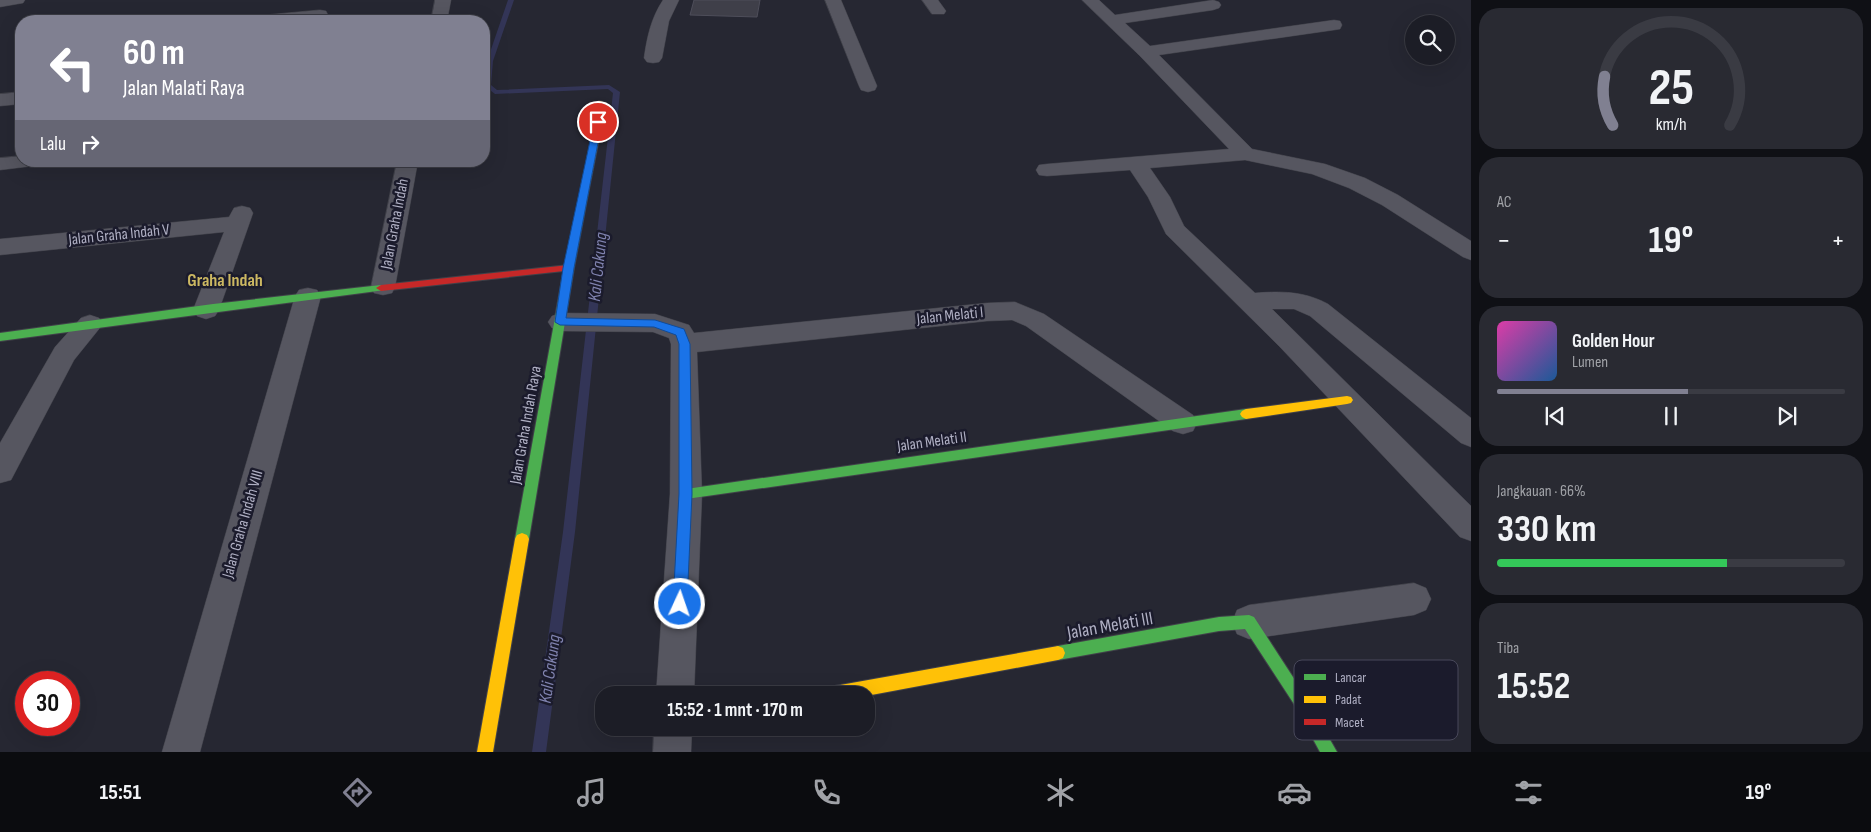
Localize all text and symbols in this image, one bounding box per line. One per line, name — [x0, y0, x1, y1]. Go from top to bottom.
map controls — [1405, 15, 1455, 65]
button: search — [1405, 15, 1455, 65]
text: 60 m — [123, 32, 185, 75]
icon: left — [40, 35, 105, 100]
text: 25 — [1648, 57, 1694, 120]
text: Jalan Malati Raya — [123, 75, 245, 102]
pin — [577, 101, 619, 143]
icon: arrive — [584, 108, 612, 136]
text: km/h — [1656, 114, 1686, 135]
icon: right — [76, 130, 104, 158]
text: Lalu — [40, 133, 66, 156]
street label: Jalan Graha Indah — [377, 177, 413, 272]
text: AC — [1497, 193, 1511, 212]
text: 19° — [1649, 218, 1693, 263]
street label: Jalan Graha Indah V — [67, 220, 171, 250]
text: − — [1497, 224, 1511, 257]
text: + — [1831, 224, 1845, 257]
water label: Kali Cakung — [584, 231, 612, 303]
district label: Graha Indah — [187, 270, 263, 291]
street label: Jalan Melati I — [915, 303, 984, 329]
text: Golden Hour — [1572, 330, 1655, 353]
text: Lumen — [1572, 353, 1608, 372]
street label: Jalan Graha Indah Raya — [506, 364, 546, 487]
icon: previous — [1541, 402, 1569, 430]
icon: pause — [1657, 402, 1685, 430]
icon: next — [1773, 402, 1801, 430]
street label: Jalan Melati II — [895, 428, 968, 456]
street label: Jalan Graha Indah VIII — [218, 468, 267, 581]
text: Jangkauan · 66% — [1497, 482, 1586, 501]
text: 330 km — [1497, 507, 1596, 552]
position arrow — [653, 577, 705, 629]
street label: Jalan Melati III — [1064, 607, 1155, 645]
water label: Kali Cakung — [535, 633, 565, 705]
text: Tiba — [1497, 639, 1519, 658]
legend — [1294, 660, 1458, 740]
text: 15:52 — [1497, 664, 1570, 709]
text: Lancar — [1335, 669, 1366, 686]
speed limit sign: 30 — [15, 671, 80, 736]
text: Padat — [1335, 691, 1362, 708]
text: 15:52 · 1 mnt · 170 m — [667, 699, 803, 722]
text: Macet — [1335, 714, 1364, 731]
icon: directions — [340, 775, 375, 810]
icon: music — [574, 775, 609, 810]
icon: phone — [809, 775, 844, 810]
icon: climate — [1043, 775, 1078, 810]
icon: car — [1277, 775, 1312, 810]
icon: filters — [1511, 775, 1546, 810]
text: 15:51 — [100, 779, 141, 806]
text: 19° — [1745, 779, 1771, 806]

